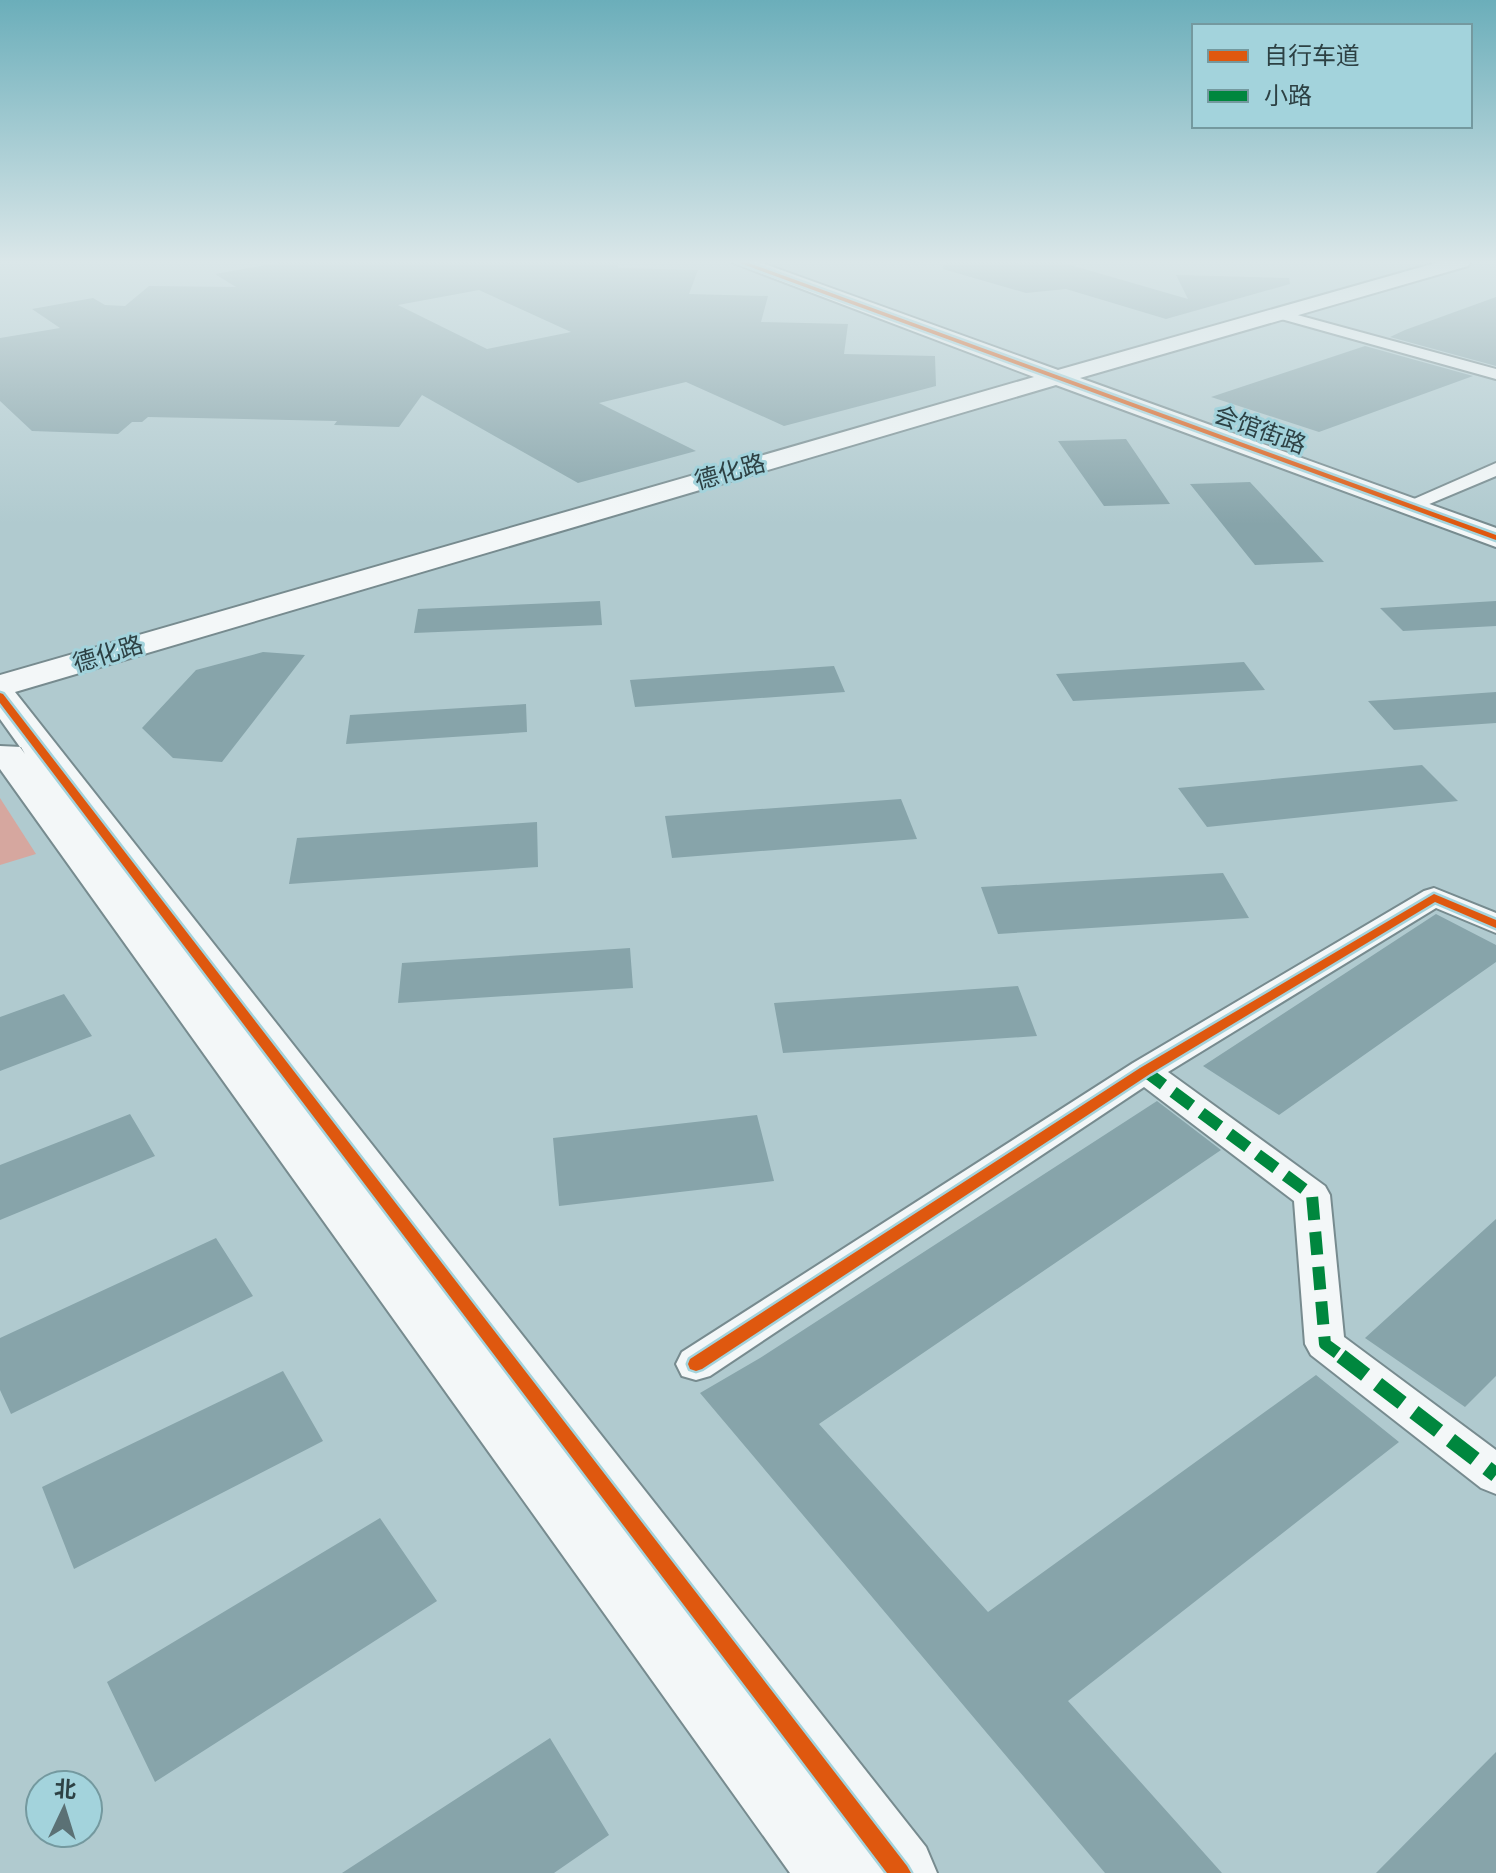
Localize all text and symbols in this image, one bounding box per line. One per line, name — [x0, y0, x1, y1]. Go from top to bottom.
legend — [1192, 24, 1472, 128]
text: 自行车道 — [1264, 42, 1360, 70]
text: 小路 — [1264, 82, 1312, 110]
street label: 会馆街路 — [1210, 400, 1310, 460]
street label: 德化路 — [692, 449, 768, 495]
street label: 德化路 — [69, 630, 147, 678]
north arrow — [24, 1769, 104, 1849]
text: 北 — [54, 1776, 77, 1803]

